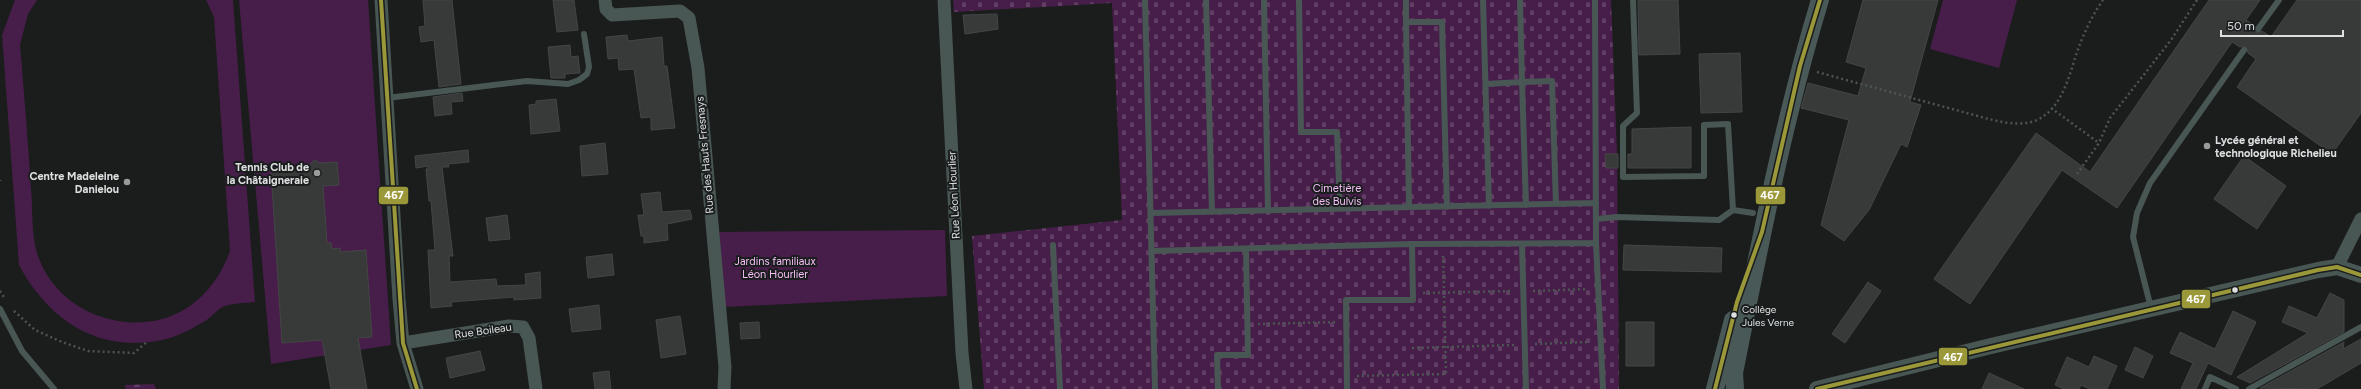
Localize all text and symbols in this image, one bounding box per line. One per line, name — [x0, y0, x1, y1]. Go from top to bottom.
scale bar — [2221, 12, 2343, 38]
text: 50 m — [2227, 19, 2255, 33]
street label: Rue des Hauts Fresnays — [693, 96, 717, 214]
place label: Lycée général et technologique Richelieu — [2215, 134, 2337, 160]
marker: Lycée général et technologique Richelieu — [2202, 141, 2212, 151]
street label: Rue Léon Hourlier — [945, 150, 963, 239]
place label: Tennis Club de la Châtaigneraie — [227, 161, 309, 187]
marker: Tennis Club de la Châtaigneraie — [312, 168, 322, 178]
place label: Centre Madeleine Danielou — [29, 170, 119, 196]
marker: Centre Madeleine Danielou — [122, 177, 132, 187]
park label: Cimetière des Bulvis — [1313, 182, 1361, 208]
line badge: 467 — [378, 186, 409, 205]
line badge: 467 — [1755, 186, 1786, 205]
text: 467 — [384, 189, 404, 202]
text: 467 — [1760, 189, 1780, 202]
park label: Jardins familiaux Léon Hourlier — [734, 255, 817, 281]
unlabelled marker — [2230, 285, 2240, 295]
line badge: 467 — [2181, 289, 2211, 309]
text: 467 — [2186, 293, 2206, 306]
place label: Collège Jules Verne — [1742, 303, 1794, 329]
marker: Collège Jules Verne — [1729, 310, 1739, 320]
street label: Rue Boileau — [454, 321, 512, 341]
line badge: 467 — [1938, 347, 1968, 366]
text: 467 — [1943, 351, 1963, 364]

